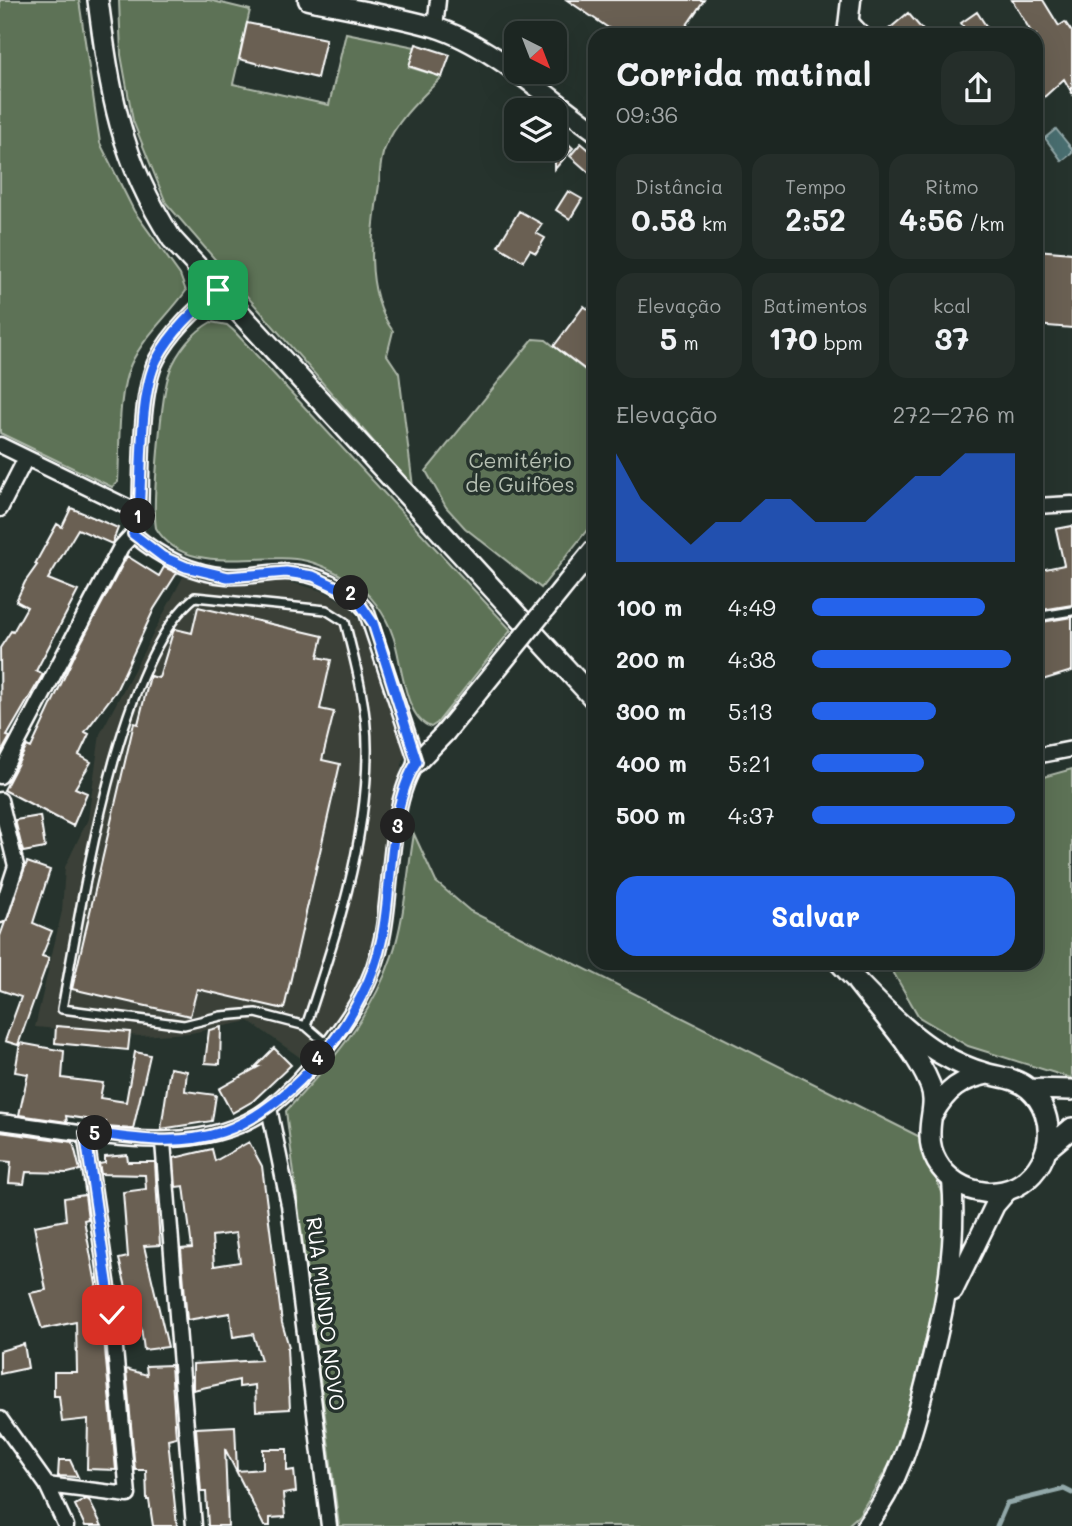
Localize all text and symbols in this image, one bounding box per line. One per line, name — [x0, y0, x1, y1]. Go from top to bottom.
north arrow — [504, 21, 567, 84]
map controls — [504, 21, 567, 161]
button: share — [941, 51, 1015, 125]
text: Corrida matinal — [616, 52, 872, 94]
button: layers — [504, 98, 567, 161]
text: 09:36 — [616, 99, 678, 129]
text: Distância — [635, 174, 723, 199]
text: Tempo — [785, 174, 846, 199]
text: Ritmo — [925, 174, 978, 199]
text: 0.58 — [631, 199, 696, 239]
text: 2:52 — [785, 199, 846, 239]
text: 4:56 — [899, 199, 963, 239]
text: km — [696, 211, 727, 236]
text: /km — [963, 211, 1005, 236]
pin — [188, 260, 248, 320]
icon: arrive — [199, 271, 237, 309]
text: Elevação — [637, 293, 721, 318]
text: Batimentos — [763, 293, 868, 318]
text: kcal — [933, 293, 971, 318]
text: 5 — [660, 318, 677, 358]
text: 170 — [768, 318, 818, 358]
text: 37 — [934, 318, 969, 358]
text: m — [677, 330, 699, 355]
text: bpm — [818, 330, 863, 355]
text: Elevação — [616, 399, 717, 429]
text: 272–276 m — [893, 399, 1015, 429]
park label: Cemitério de Guifões — [465, 446, 575, 497]
pin: 1 — [120, 498, 156, 534]
text: 1 — [133, 503, 142, 528]
pin: 2 — [334, 576, 368, 610]
text: 2 — [345, 580, 356, 605]
text: 100 m — [616, 592, 682, 622]
text: 4:49 — [728, 592, 776, 622]
text: 200 m — [616, 644, 685, 674]
text: 4:38 — [728, 644, 776, 674]
text: 300 m — [616, 696, 686, 726]
text: 5:13 — [728, 696, 772, 726]
text: 400 m — [616, 748, 687, 778]
text: 5:21 — [728, 748, 772, 778]
text: 500 m — [616, 800, 686, 830]
text: 4:37 — [728, 800, 775, 830]
pin: 3 — [380, 808, 416, 844]
text: 3 — [392, 813, 403, 838]
button: Salvar — [616, 876, 1015, 956]
pin: 4 — [300, 1040, 336, 1076]
text: 4 — [311, 1045, 324, 1070]
pin: 5 — [78, 1116, 112, 1150]
text: 5 — [89, 1120, 100, 1145]
street label: RUA MUNDO NOVO — [301, 1215, 352, 1412]
pin — [82, 1285, 142, 1345]
icon: check — [93, 1296, 131, 1334]

